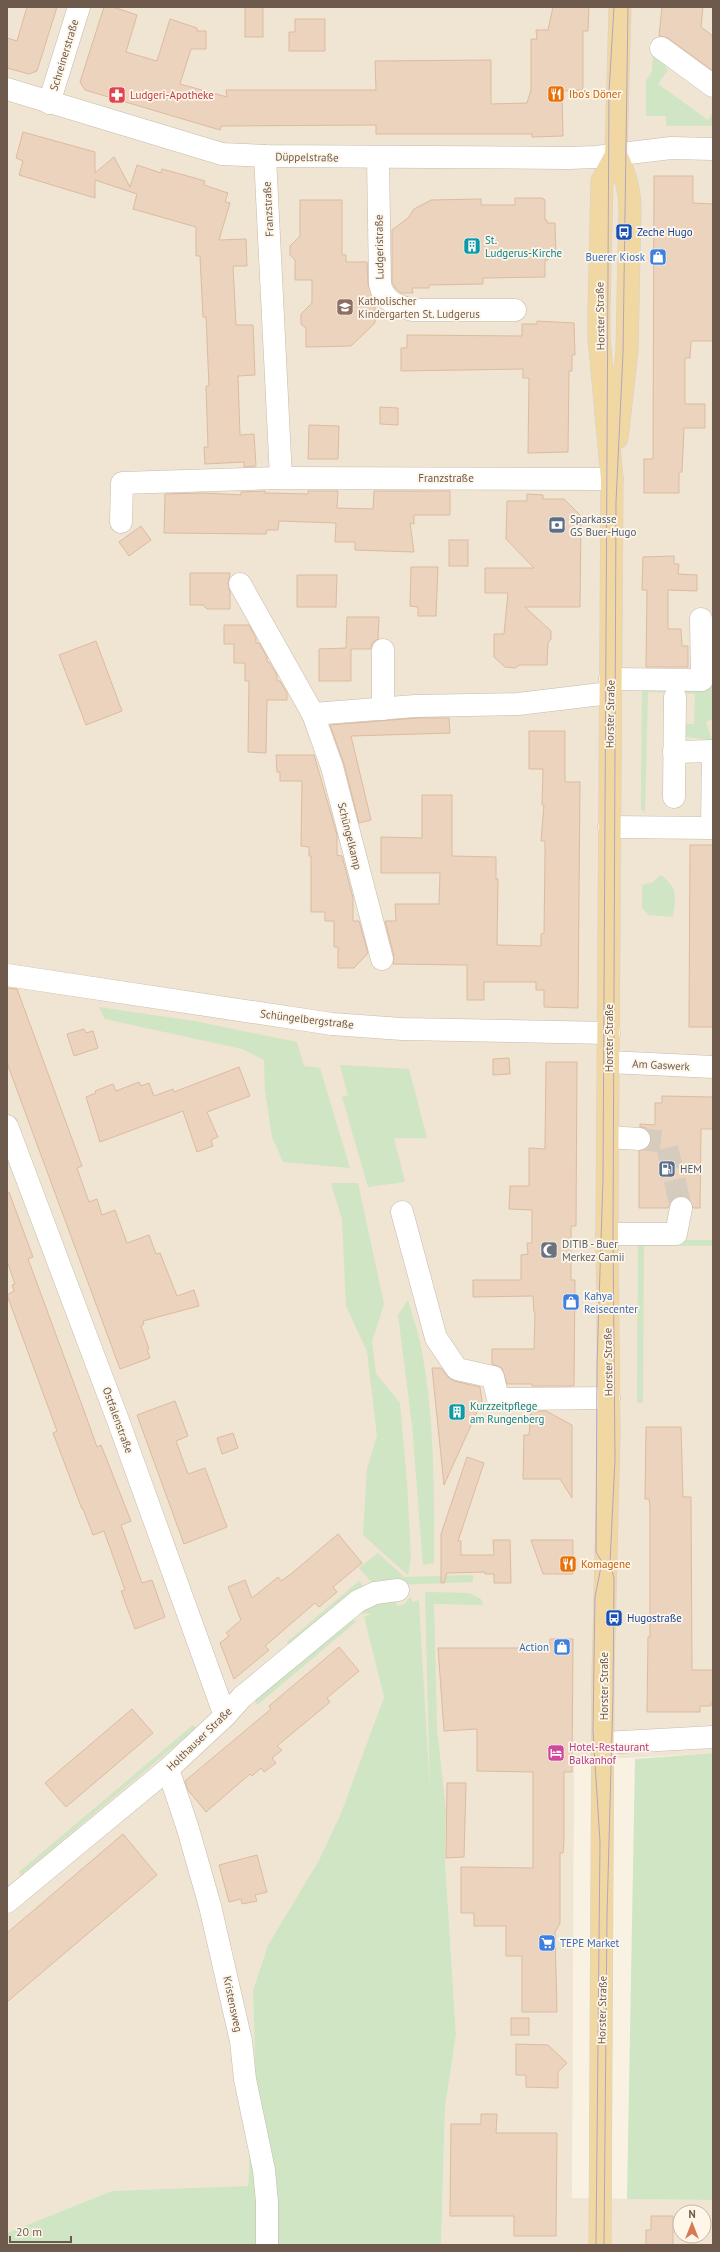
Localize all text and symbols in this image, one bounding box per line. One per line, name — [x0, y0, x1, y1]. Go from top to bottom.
street label: Schreinerstraße — [46, 17, 82, 92]
restaurant icon: Ibo's Döner — [546, 84, 566, 104]
pharmacy icon: Ludgeri-Apotheke — [107, 85, 127, 105]
place label: Ibo's Döner — [569, 87, 621, 101]
place label: Ludgeri-Apotheke — [130, 88, 214, 102]
street label: Düppelstraße — [275, 149, 339, 165]
street label: Franzstraße — [260, 181, 276, 237]
street label: Ludgeristraße — [371, 214, 387, 280]
bus stop icon: Zeche Hugo — [614, 222, 634, 242]
place label: Zeche Hugo — [637, 225, 693, 239]
place label: St. Ludgerus-Kirche — [485, 233, 562, 260]
building icon: St. Ludgerus-Kirche — [462, 236, 482, 256]
shop icon: Buerer Kiosk — [648, 247, 668, 267]
place label: Buerer Kiosk — [586, 250, 646, 264]
street label: Horster Straße — [592, 281, 608, 350]
place label: Katholischer Kindergarten St. Ludgerus — [358, 294, 480, 321]
school or university icon: Katholischer Kindergarten St. Ludgerus — [335, 297, 355, 317]
street label: Franzstraße — [418, 471, 474, 485]
place label: Sparkasse GS Buer-Hugo — [570, 512, 636, 539]
bank icon: Sparkasse GS Buer-Hugo — [547, 515, 567, 535]
street label: Horster Straße — [602, 679, 618, 748]
street label: Schüngelkamp — [335, 801, 365, 871]
street label: Horster Straße — [602, 1003, 616, 1072]
street label: Schüngelbergstraße — [259, 1006, 355, 1032]
street label: Am Gaswerk — [632, 1057, 691, 1074]
fuel station icon: HEM — [657, 1159, 677, 1179]
place label: HEM — [680, 1162, 702, 1176]
place label: DITIB - Buer Merkez Camii — [562, 1237, 625, 1264]
mosque icon: DITIB - Buer Merkez Camii — [539, 1240, 559, 1260]
place label: Kahya Reisecenter — [584, 1289, 638, 1316]
shop icon: Kahya Reisecenter — [561, 1292, 581, 1312]
street label: Horster Straße — [600, 1327, 616, 1396]
street label: Ostfalenstraße — [100, 1385, 137, 1455]
place label: Kurzzeitpflege am Rungenberg — [470, 1399, 544, 1426]
building icon: Kurzzeitpflege am Rungenberg — [447, 1402, 467, 1422]
restaurant icon: Komagene — [558, 1554, 578, 1574]
place label: Komagene — [581, 1557, 631, 1571]
bus stop icon: Hugostraße — [604, 1608, 624, 1628]
place label: Hugostraße — [627, 1611, 682, 1625]
shop icon: Action — [552, 1637, 572, 1657]
place label: Action — [519, 1640, 549, 1654]
street label: Horster Straße — [597, 1651, 611, 1720]
street label: Holthauser Straße — [163, 1704, 235, 1774]
place label: Hotel-Restaurant Balkanhof — [569, 1740, 649, 1767]
hotel icon: Hotel-Restaurant Balkanhof — [546, 1743, 566, 1763]
supermarket icon: TEPE Market — [537, 1933, 557, 1953]
place label: TEPE Market — [560, 1936, 620, 1950]
street label: Kristensweg — [220, 1975, 246, 2033]
street label: Horster Straße — [594, 1975, 610, 2044]
north arrow — [672, 2204, 712, 2244]
text: N — [688, 2207, 696, 2221]
scale bar — [10, 2218, 71, 2244]
text: 20 m — [16, 2224, 42, 2239]

